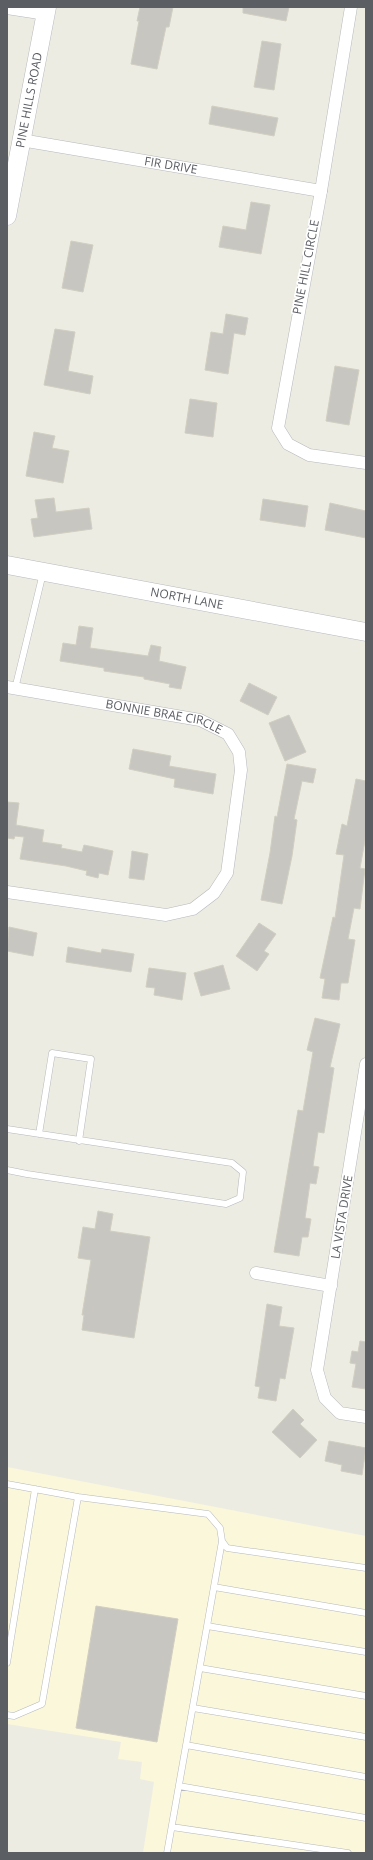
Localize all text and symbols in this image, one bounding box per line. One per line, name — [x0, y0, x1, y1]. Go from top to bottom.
street label: PINE HILLS ROAD — [11, 51, 46, 149]
street label: FIR DRIVE — [143, 152, 199, 178]
street label: PINE HILL CIRCLE — [288, 218, 323, 316]
street label: NORTH LANE — [149, 583, 225, 613]
street label: BONNIE BRAE CIRCLE — [104, 695, 226, 738]
street label: LA VISTA DRIVE — [326, 1174, 357, 1260]

